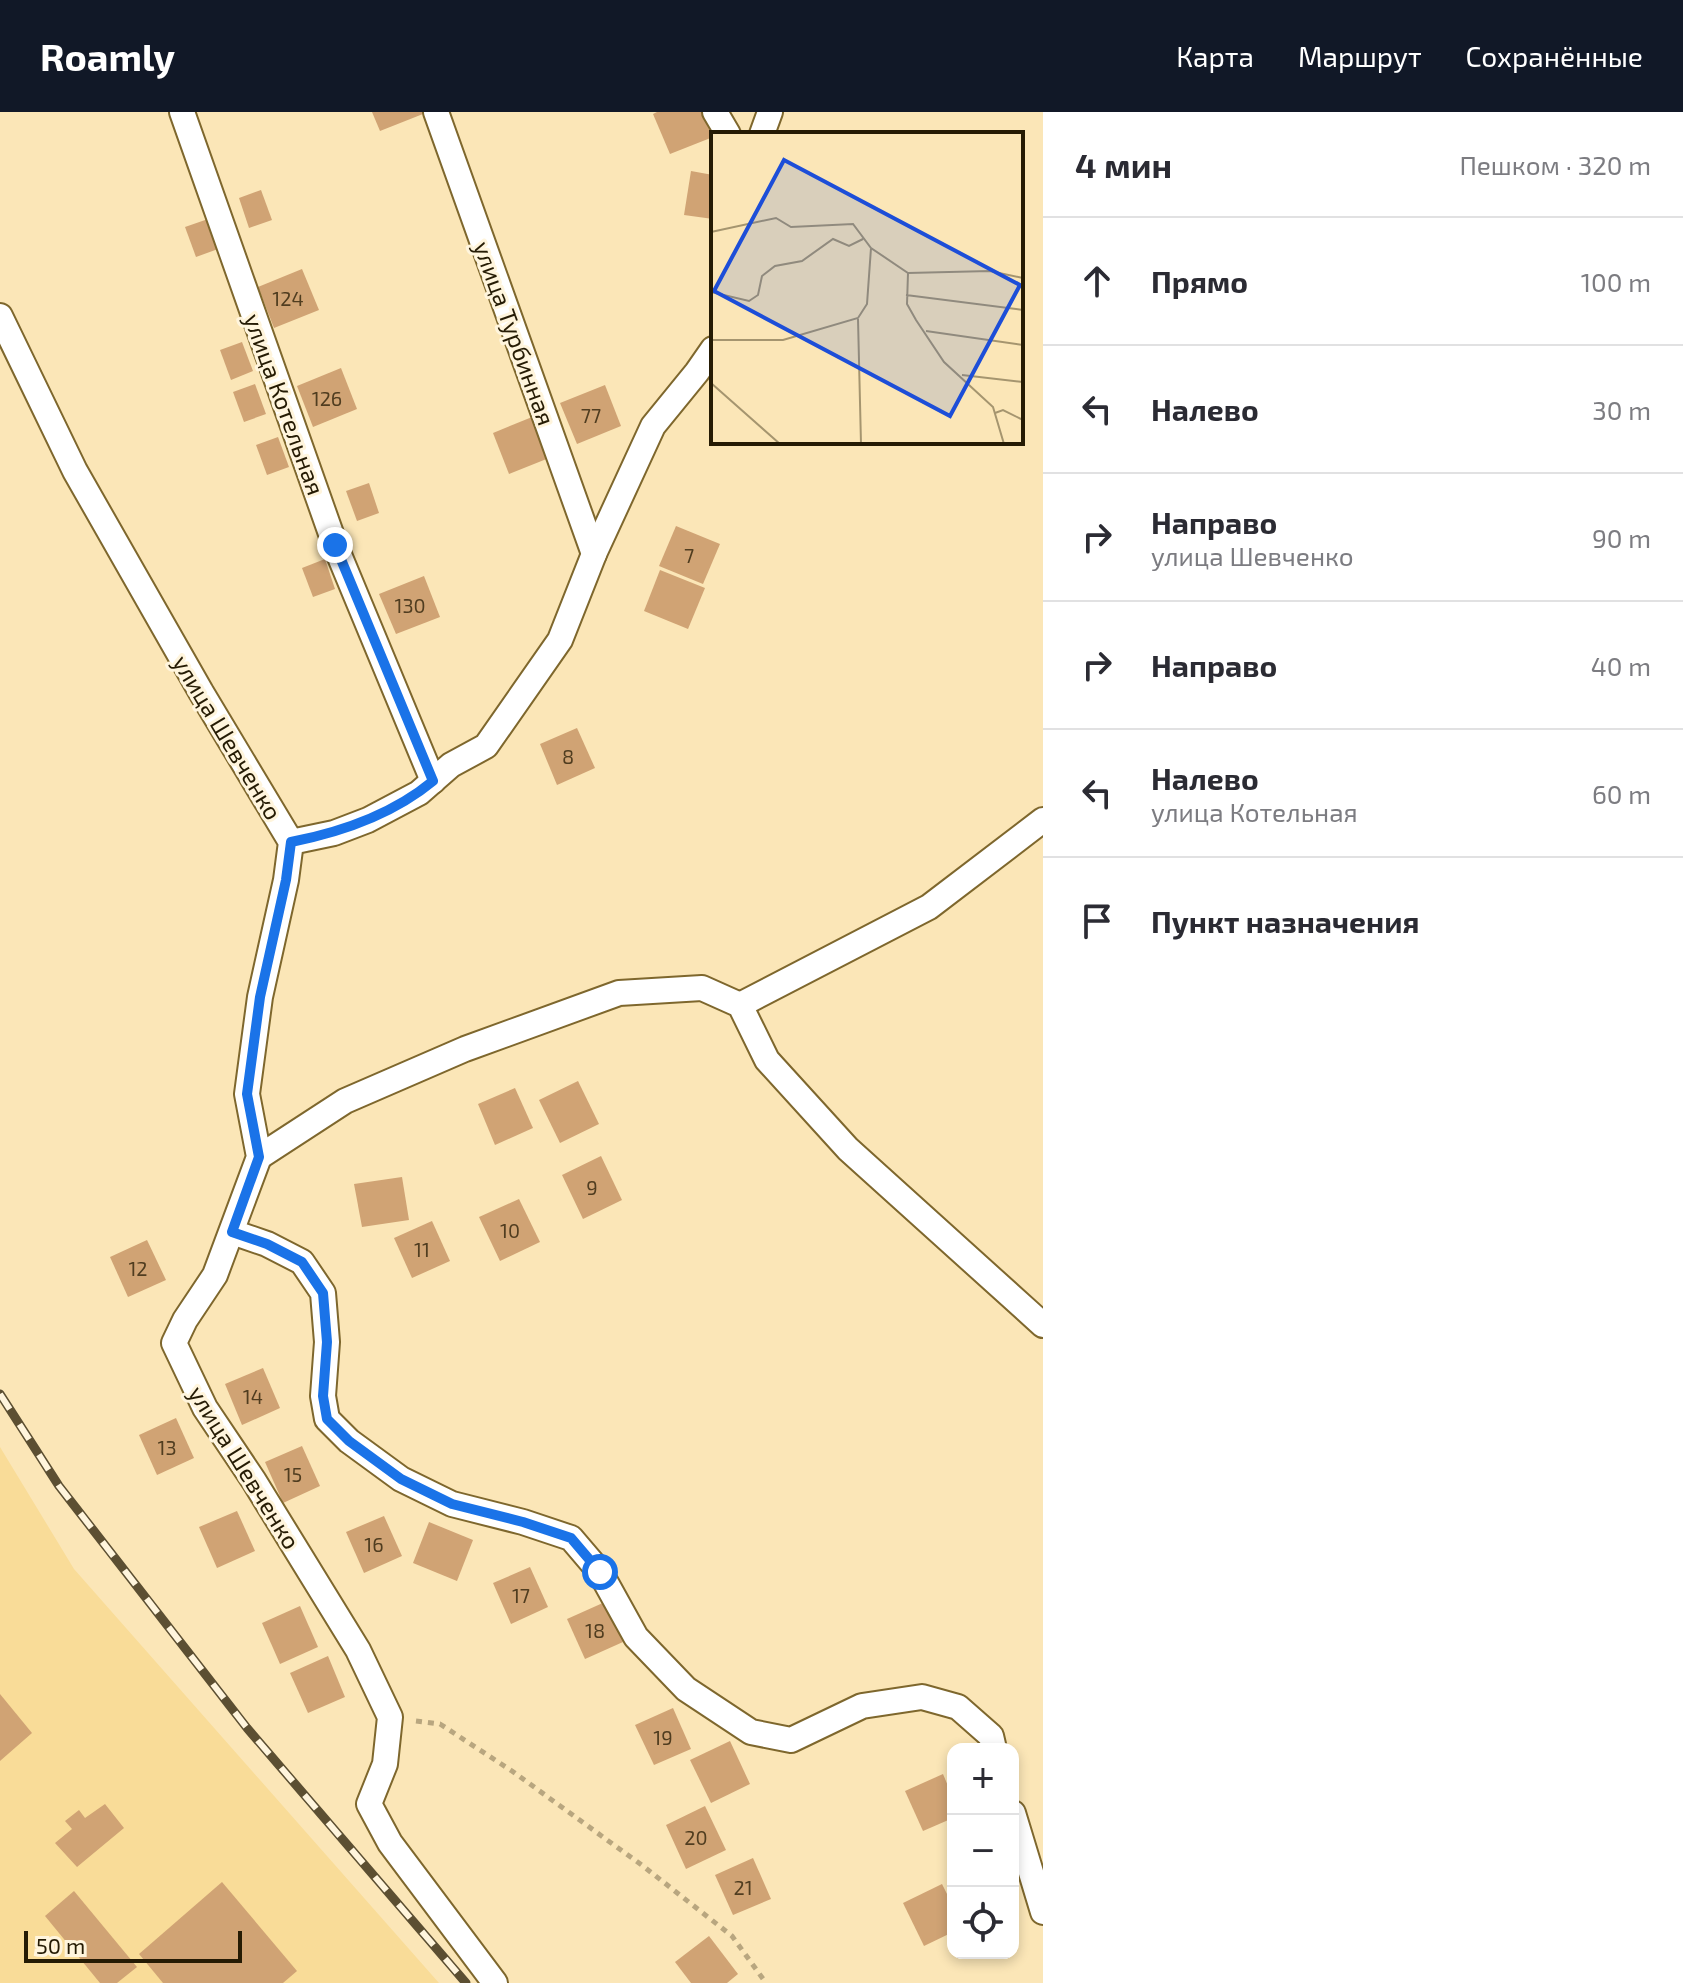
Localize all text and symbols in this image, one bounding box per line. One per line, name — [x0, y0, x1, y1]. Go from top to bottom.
text: Roamly — [40, 33, 175, 79]
text: Карта — [1176, 39, 1254, 73]
text: Маршрут — [1298, 39, 1422, 73]
text: Сохранённые — [1466, 39, 1643, 73]
inset map — [711, 132, 1023, 444]
text: 4 мин — [1075, 144, 1172, 185]
text: Пешком · 320 m — [1459, 149, 1651, 180]
street label: улица Турбинная — [467, 237, 562, 429]
icon: ahead — [1075, 259, 1119, 303]
text: Прямо — [1151, 263, 1248, 299]
text: 100 m — [1581, 266, 1651, 297]
house number: 124 — [272, 286, 304, 310]
street label: улица Котельная — [238, 309, 331, 499]
house number: 126 — [312, 386, 342, 410]
icon: left — [1075, 387, 1119, 431]
text: Налево — [1151, 391, 1259, 427]
text: 30 m — [1592, 394, 1651, 425]
house number: 77 — [581, 403, 601, 427]
text: Направо — [1151, 504, 1277, 540]
icon: right — [1075, 515, 1119, 559]
text: 90 m — [1592, 522, 1651, 553]
route end — [317, 527, 353, 563]
text: улица Шевченко — [1151, 540, 1354, 571]
house number: 7 — [684, 543, 694, 567]
house number: 130 — [394, 593, 426, 617]
icon: right — [1075, 643, 1119, 687]
text: Направо — [1151, 647, 1277, 683]
street label: улица Шевченко — [167, 649, 289, 825]
text: 40 m — [1591, 650, 1651, 681]
house number: 8 — [562, 744, 574, 768]
text: Налево — [1151, 760, 1259, 796]
icon: left — [1075, 771, 1119, 815]
text: 60 m — [1592, 778, 1651, 809]
text: улица Котельная — [1151, 796, 1358, 827]
icon: arrive — [1075, 899, 1119, 943]
text: Пункт назначения — [1151, 903, 1419, 939]
house number: 9 — [586, 1175, 598, 1199]
house number: 10 — [500, 1218, 520, 1242]
house number: 11 — [414, 1237, 430, 1261]
house number: 12 — [128, 1256, 148, 1280]
street label: улица Шевченко — [182, 1380, 307, 1555]
house number: 14 — [243, 1384, 263, 1408]
house number: 13 — [157, 1435, 177, 1459]
house number: 15 — [284, 1462, 302, 1486]
house number: 16 — [364, 1532, 384, 1556]
route start — [582, 1554, 618, 1590]
house number: 17 — [512, 1583, 530, 1607]
house number: 18 — [585, 1618, 605, 1642]
house number: 19 — [653, 1725, 673, 1749]
map controls — [947, 1743, 1019, 1959]
button: + — [947, 1743, 1019, 1815]
button: − — [947, 1815, 1019, 1887]
house number: 20 — [684, 1825, 708, 1849]
house number: 21 — [733, 1875, 753, 1899]
button: locate — [947, 1887, 1019, 1959]
scale bar — [24, 1927, 242, 1963]
text: 50 m — [36, 1932, 85, 1958]

